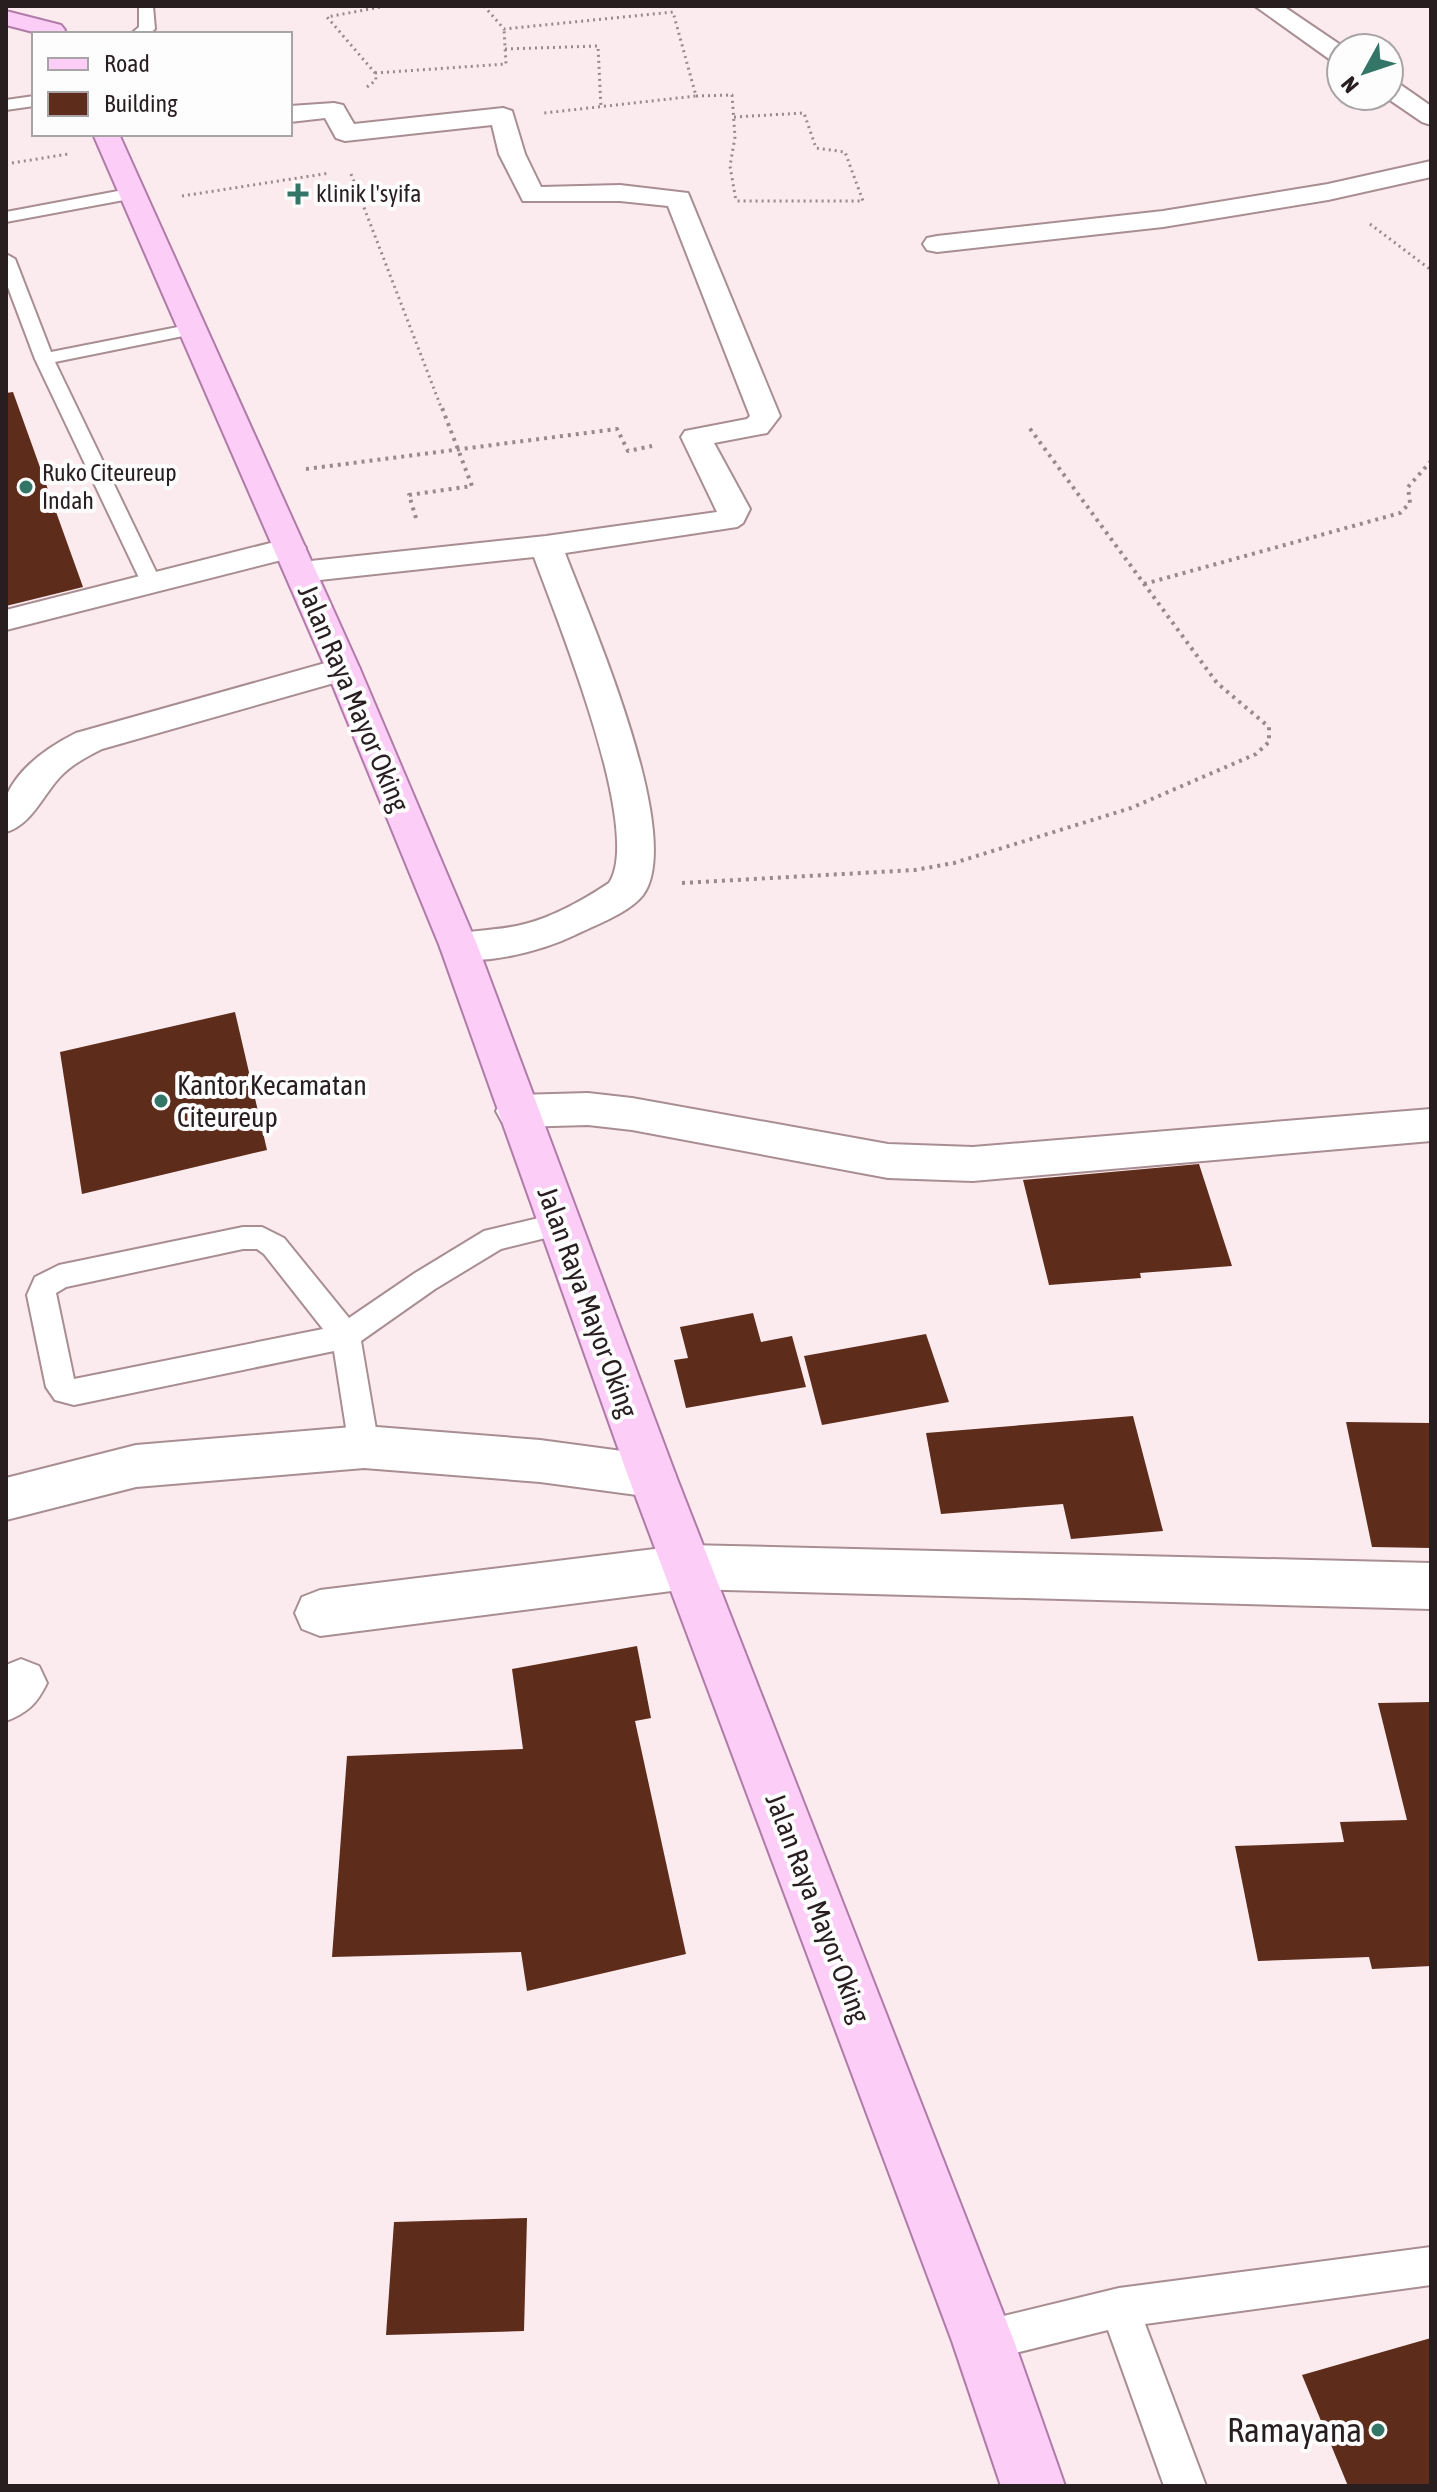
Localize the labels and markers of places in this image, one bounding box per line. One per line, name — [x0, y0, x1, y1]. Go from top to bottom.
place label: klinik l'syifa — [316, 180, 421, 207]
marker: klinik l'syifa — [287, 183, 309, 205]
place label: Ruko Citeureup Indah — [42, 459, 177, 514]
marker: Ruko Citeureup Indah — [17, 478, 35, 496]
place label: Kantor Kecamatan Citeureup — [177, 1069, 367, 1133]
marker: Kantor Kecamatan Citeureup — [152, 1092, 170, 1110]
place label: Ramayana — [1227, 2410, 1362, 2449]
marker: Ramayana — [1369, 2421, 1387, 2439]

